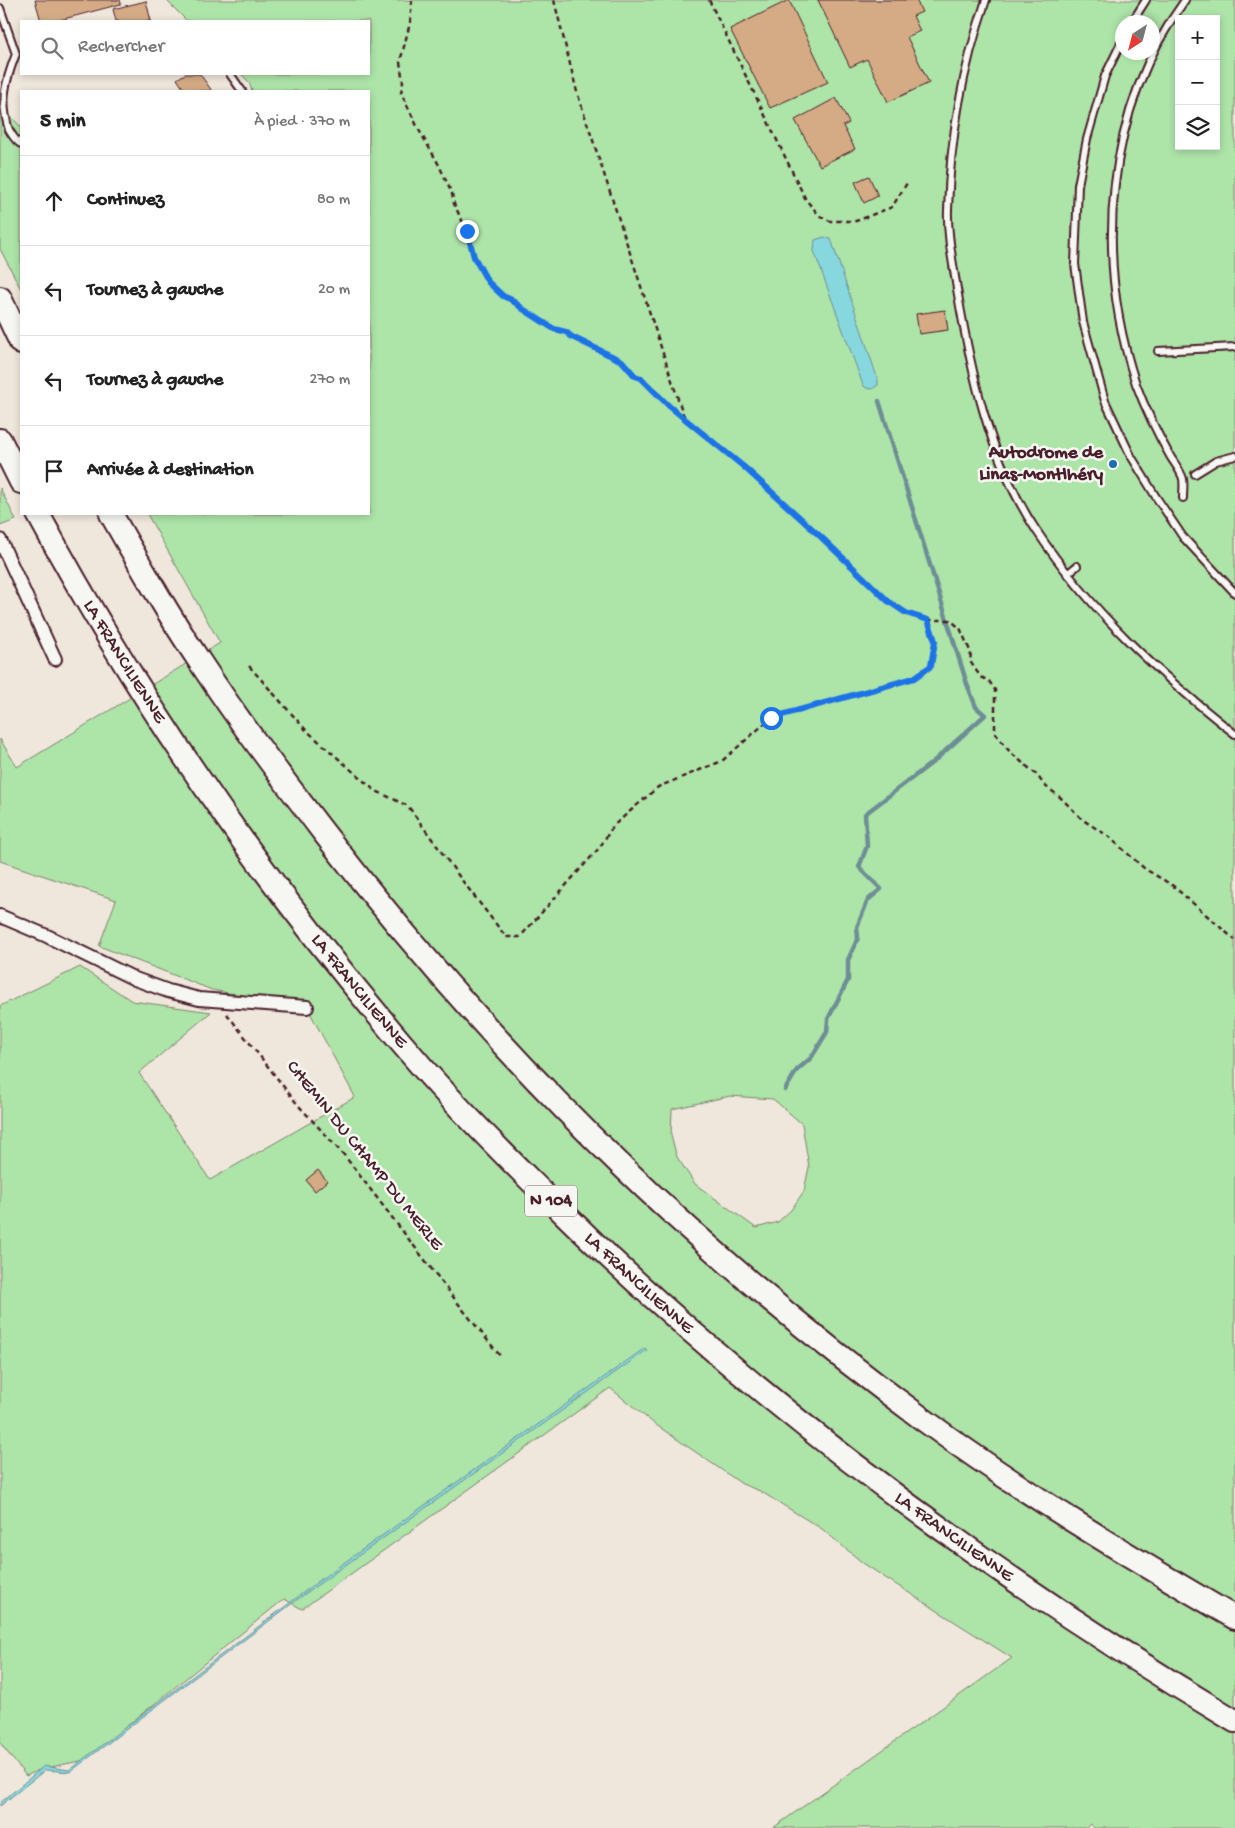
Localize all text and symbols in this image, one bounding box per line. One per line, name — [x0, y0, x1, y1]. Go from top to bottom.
north arrow — [1115, 15, 1160, 60]
map controls — [1175, 15, 1220, 150]
button: + — [1175, 15, 1220, 60]
search box — [20, 20, 370, 75]
icon: search — [38, 34, 66, 62]
text: Rechercher — [78, 36, 164, 59]
button: − — [1175, 60, 1220, 105]
button: layers — [1175, 105, 1220, 150]
text: 5 min — [40, 110, 85, 135]
text: À pied · 370 m — [254, 113, 350, 132]
icon: ahead — [40, 187, 68, 215]
text: Continuez — [87, 189, 164, 212]
text: 80 m — [317, 191, 350, 210]
route end — [456, 220, 479, 243]
icon: left — [40, 277, 68, 305]
text: Tournez à gauche — [87, 279, 223, 302]
text: 20 m — [318, 281, 350, 300]
icon: left — [40, 367, 68, 395]
text: Tournez à gauche — [87, 369, 223, 392]
text: 270 m — [310, 371, 350, 390]
place label: Autodrome de Linas-Montlhéry — [979, 442, 1104, 487]
icon: arrive — [40, 457, 68, 485]
marker: Autodrome de Linas-Montlhéry — [1107, 458, 1119, 470]
text: Arrivée à destination — [87, 459, 253, 482]
street label: LA FRANCILIENNE — [77, 596, 172, 729]
route start — [760, 707, 783, 730]
street label: LA FRANCILIENNE — [305, 929, 413, 1054]
street label: CHEMIN DU CHAMP DU MERLE — [280, 1056, 448, 1256]
road number: N 104 — [525, 1186, 577, 1216]
street label: LA FRANCILIENNE — [579, 1228, 699, 1340]
street label: LA FRANCILIENNE — [890, 1487, 1019, 1588]

